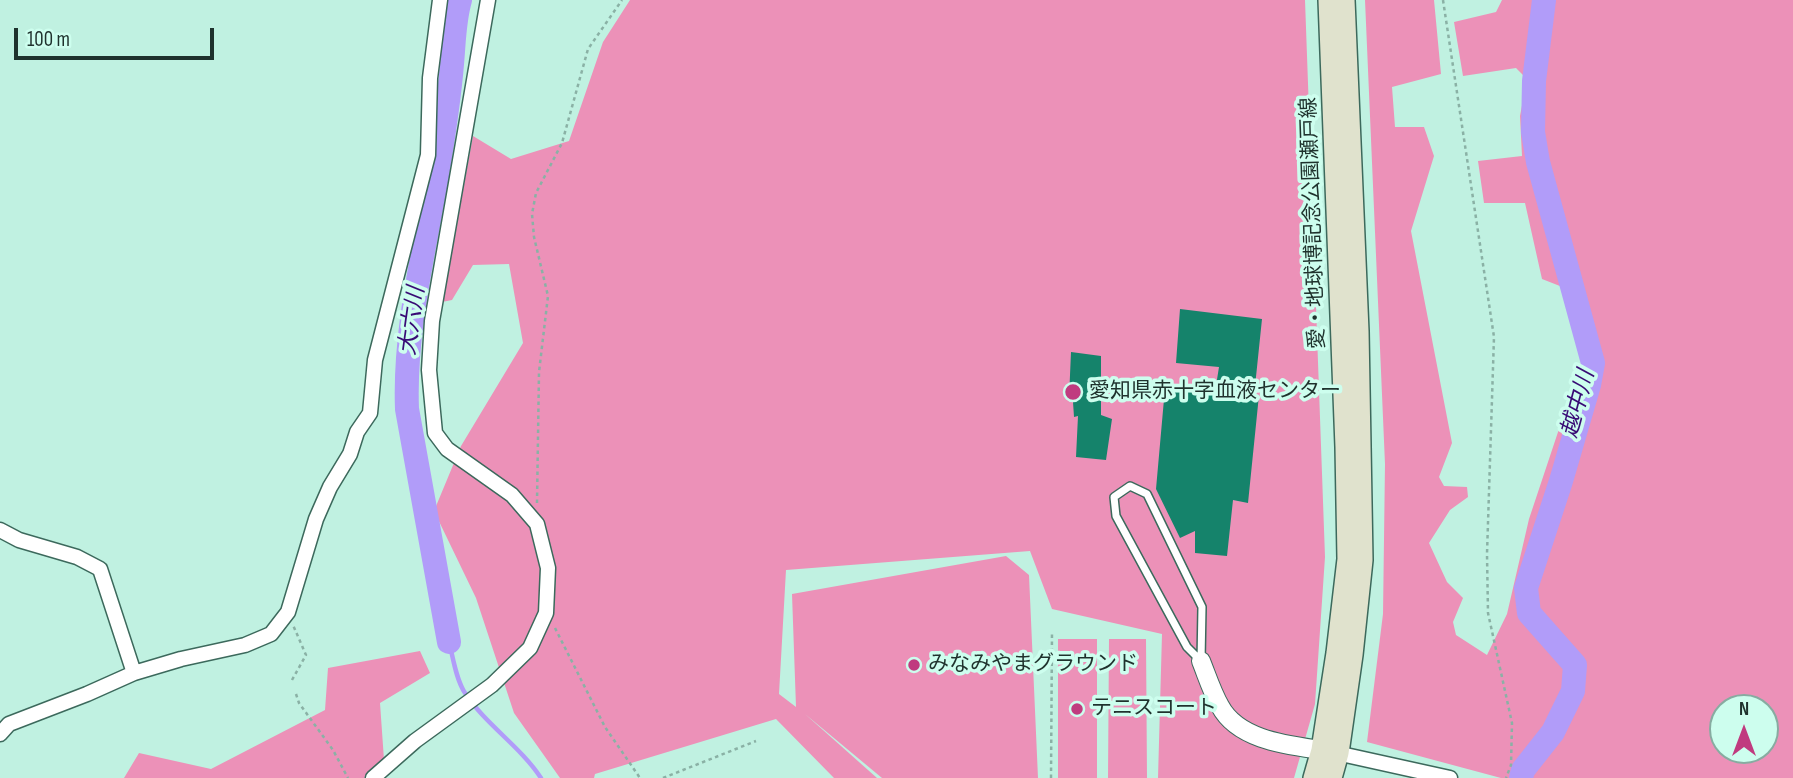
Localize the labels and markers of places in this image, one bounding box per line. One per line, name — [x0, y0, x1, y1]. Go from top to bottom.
place label: 愛知県赤十字血液センター — [1089, 379, 1341, 405]
marker: 愛知県赤十字血液センター — [1063, 382, 1083, 402]
place label: みなみやまグラウンド — [928, 652, 1138, 678]
marker: みなみやまグラウンド — [906, 657, 922, 673]
place label: テニスコート — [1091, 696, 1217, 722]
marker: テニスコート — [1069, 701, 1085, 717]

